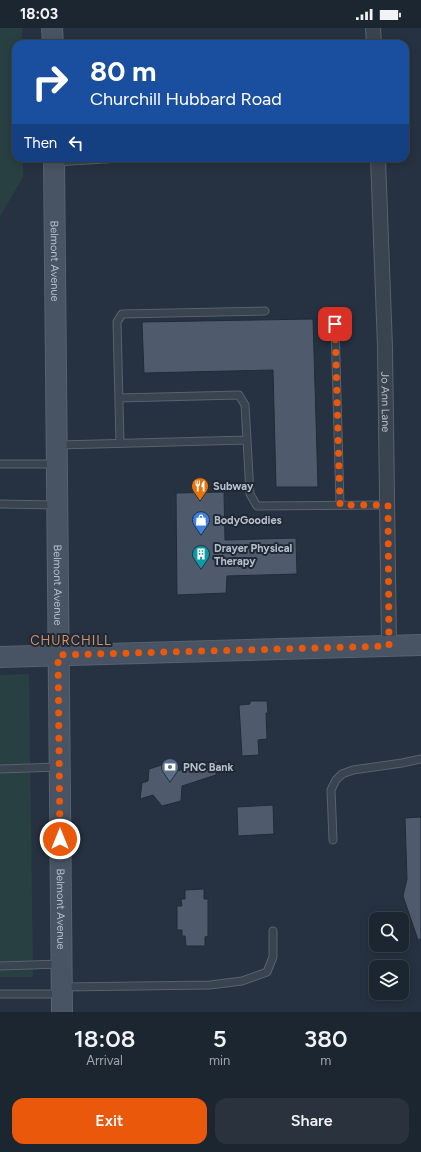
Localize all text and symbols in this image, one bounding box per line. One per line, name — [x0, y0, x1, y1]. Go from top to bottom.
text: 18:03 — [20, 5, 58, 23]
text: 80 m — [90, 54, 156, 88]
icon: right — [24, 56, 76, 108]
text: Churchill Hubbard Road — [90, 88, 282, 110]
icon: left — [65, 132, 87, 154]
text: Then — [24, 134, 57, 152]
street label: Belmont Avenue — [48, 220, 61, 302]
pin — [318, 307, 352, 341]
icon: arrive — [324, 313, 346, 335]
street label: Jo Ann Lane — [378, 371, 392, 432]
restaurant icon: Subway — [190, 476, 210, 501]
place label: Subway — [213, 480, 254, 493]
shop icon: BodyGoodies — [191, 510, 211, 535]
place label: BodyGoodies — [214, 514, 282, 527]
place label: Drayer Physical Therapy — [214, 542, 293, 568]
street label: Belmont Avenue — [51, 544, 64, 626]
building icon: Drayer Physical Therapy — [191, 544, 211, 569]
district label: CHURCHILL — [30, 633, 112, 648]
bank icon: PNC Bank — [160, 757, 180, 782]
place label: PNC Bank — [183, 761, 234, 774]
position arrow — [39, 818, 81, 860]
street label: Belmont Avenue — [54, 868, 67, 950]
map controls — [369, 912, 409, 1000]
button: search — [369, 912, 409, 952]
button: layers — [369, 960, 409, 1000]
text: 18:08 — [74, 1024, 135, 1053]
text: 5 — [213, 1024, 227, 1053]
text: 380 — [304, 1024, 347, 1053]
text: Arrival — [86, 1053, 123, 1068]
text: min — [209, 1053, 230, 1068]
text: m — [320, 1053, 331, 1068]
button: Exit — [12, 1098, 207, 1144]
button: Share — [215, 1098, 409, 1144]

